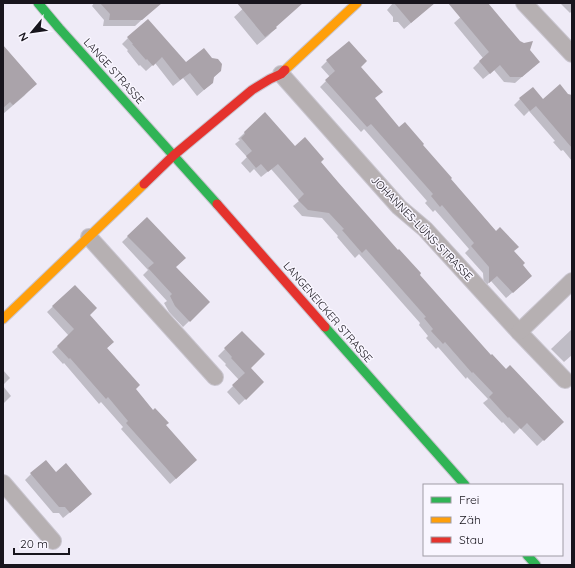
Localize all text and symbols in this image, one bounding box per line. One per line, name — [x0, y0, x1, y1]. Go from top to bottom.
north arrow — [12, 12, 52, 52]
text: N — [15, 30, 31, 44]
street label: LANGE STRASSE — [81, 35, 147, 107]
street label: JOHANNES-LÜNS-STRASSE — [368, 173, 476, 283]
street label: LANGENEICKER STRASSE — [280, 259, 376, 365]
legend — [423, 484, 563, 556]
text: Frei — [459, 492, 479, 507]
text: Zäh — [459, 512, 481, 527]
scale bar — [14, 530, 69, 556]
text: Stau — [459, 532, 484, 547]
text: 20 m — [20, 536, 48, 551]

